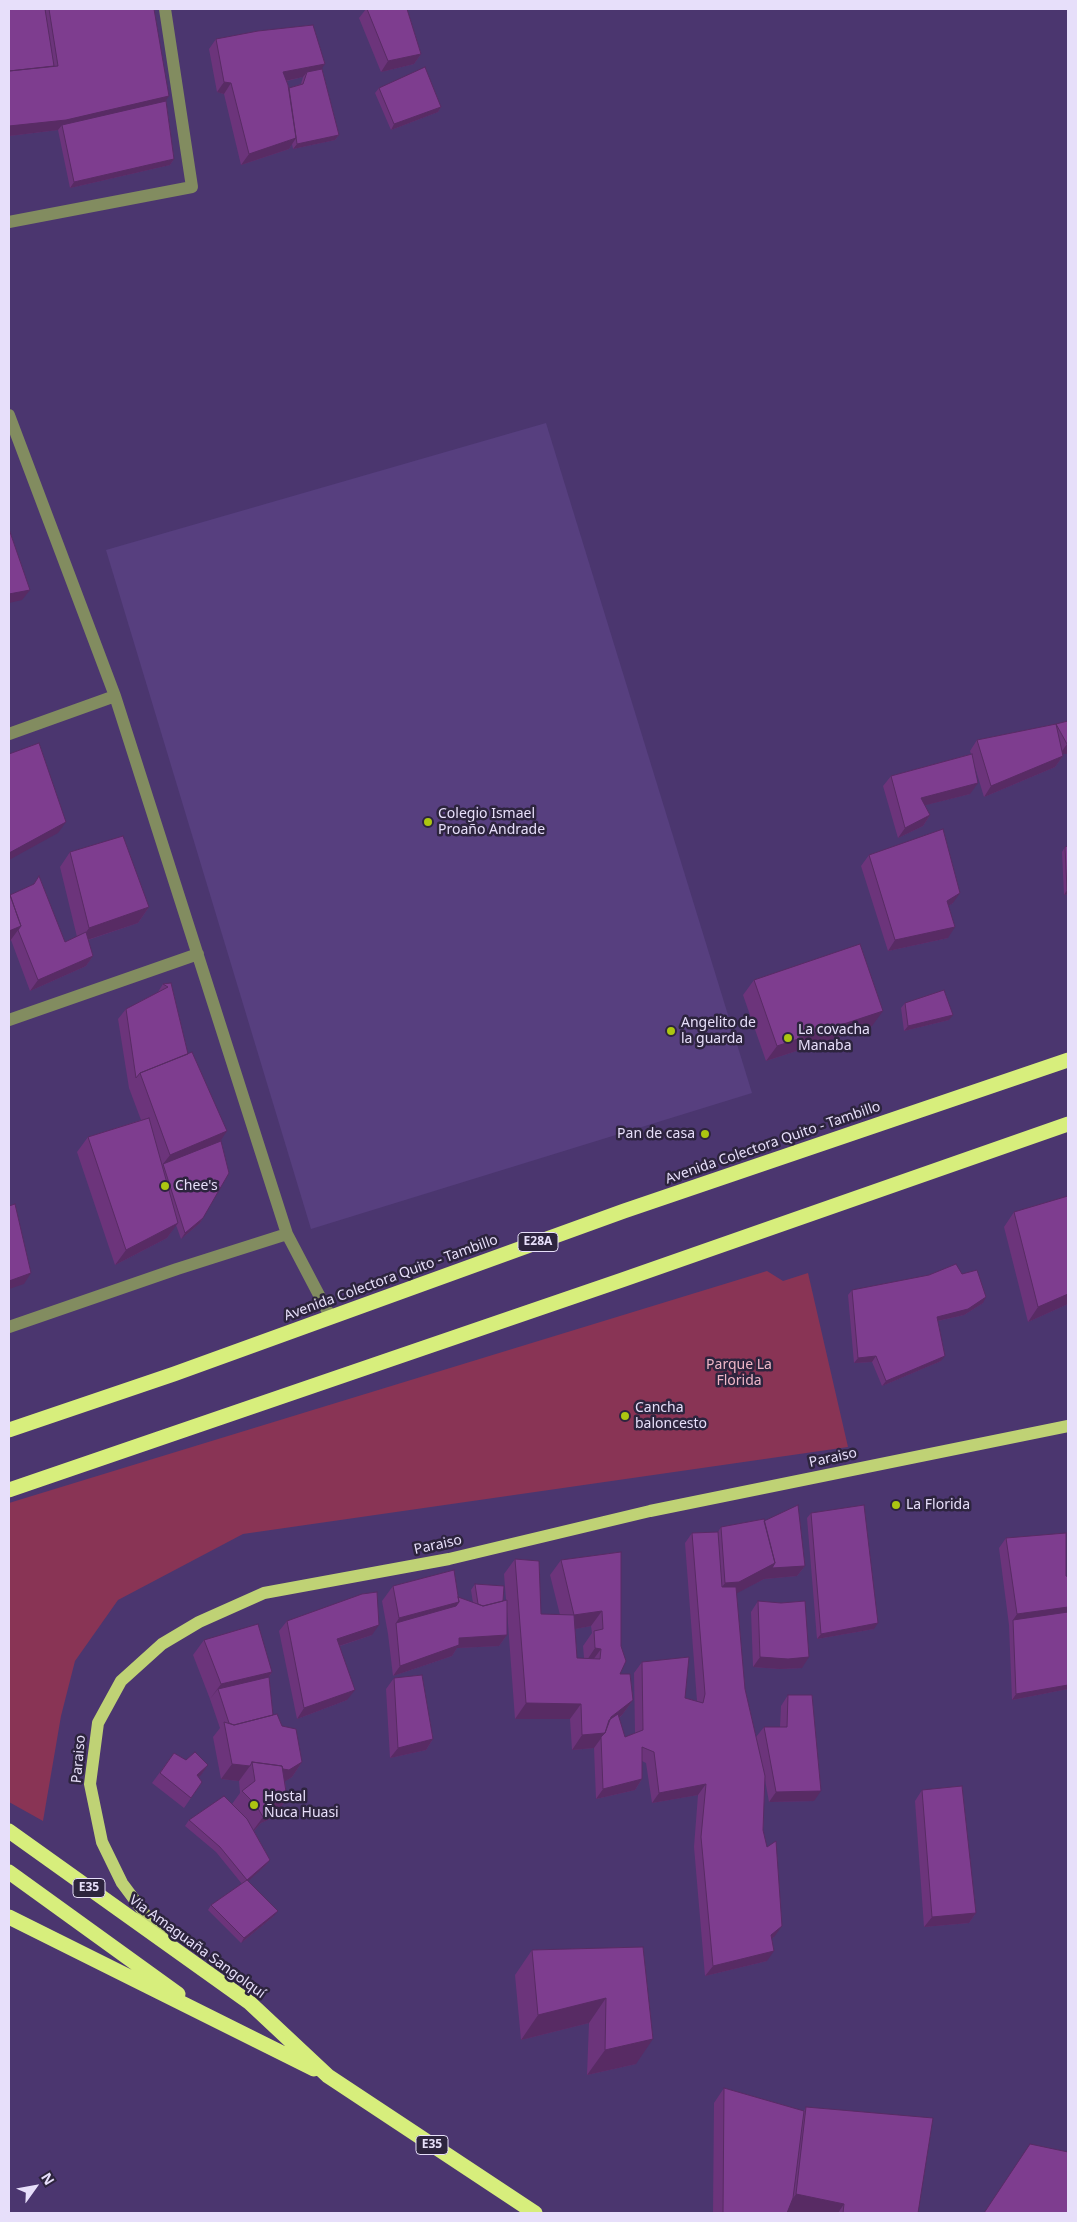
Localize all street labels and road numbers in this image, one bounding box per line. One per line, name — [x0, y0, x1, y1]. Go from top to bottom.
street label: Avenida Colectora Quito - Tambillo — [663, 1098, 883, 1188]
street label: Avenida Colectora Quito - Tambillo — [282, 1231, 500, 1325]
road number: E28A — [518, 1232, 558, 1252]
street label: Paraiso — [808, 1445, 858, 1471]
street label: Paraiso — [413, 1532, 463, 1558]
street label: Paraiso — [69, 1734, 89, 1784]
road number: E35 — [73, 1879, 105, 1898]
street label: Via Amaguaña Sangolquí — [126, 1892, 268, 2002]
road number: E35 — [416, 2136, 448, 2154]

